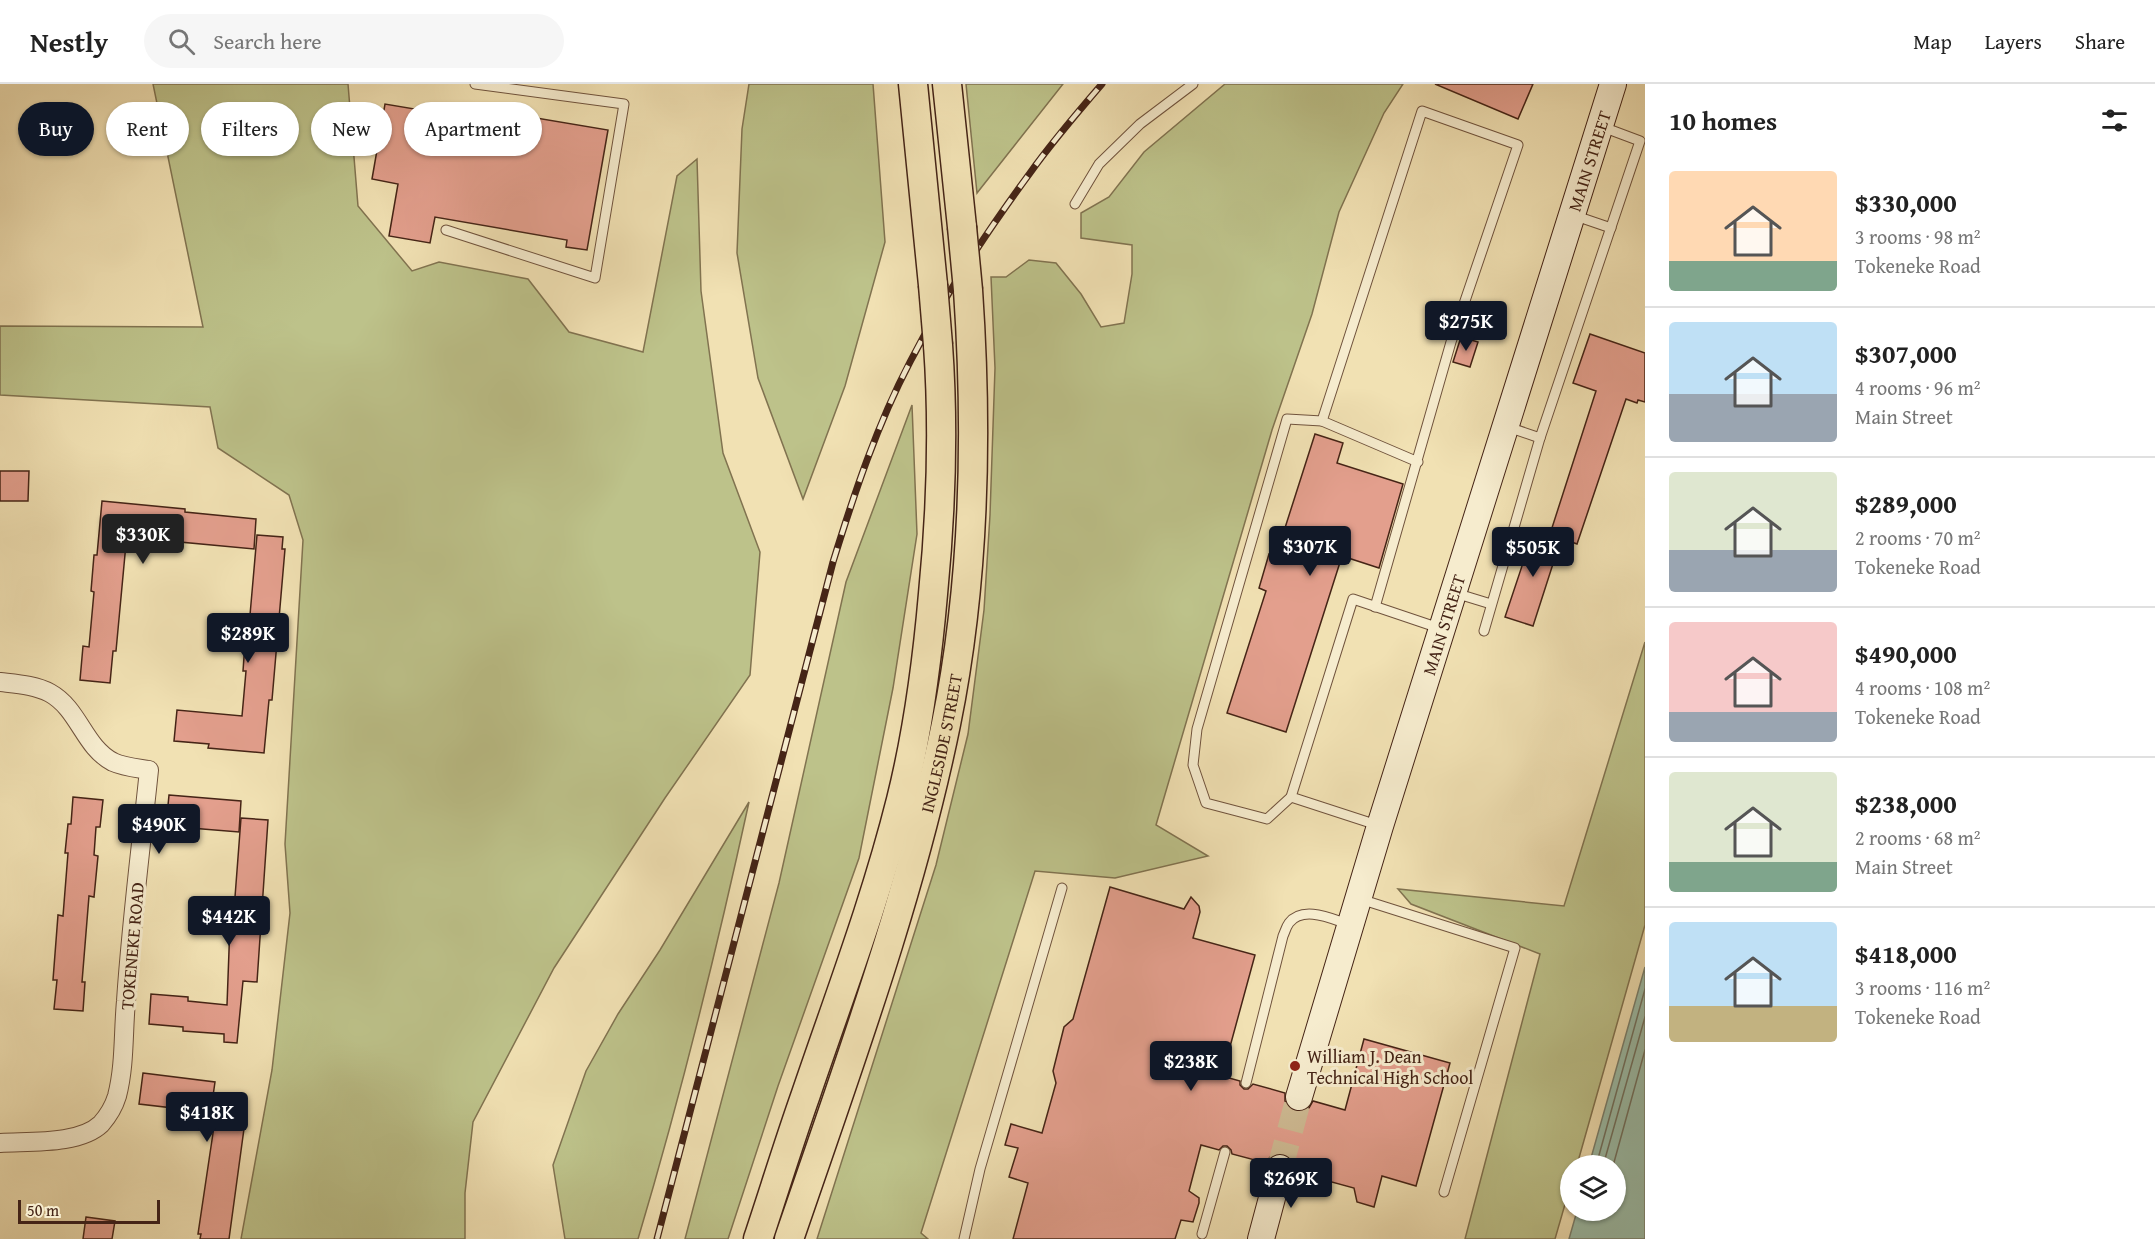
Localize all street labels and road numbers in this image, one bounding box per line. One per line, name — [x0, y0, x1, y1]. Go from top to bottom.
street label: MAIN STREET — [1560, 107, 1617, 215]
street label: MAIN STREET — [1415, 571, 1472, 678]
street label: INGLESIDE STREET — [913, 672, 968, 816]
street label: TOKENEKE ROAD — [113, 881, 151, 1011]

